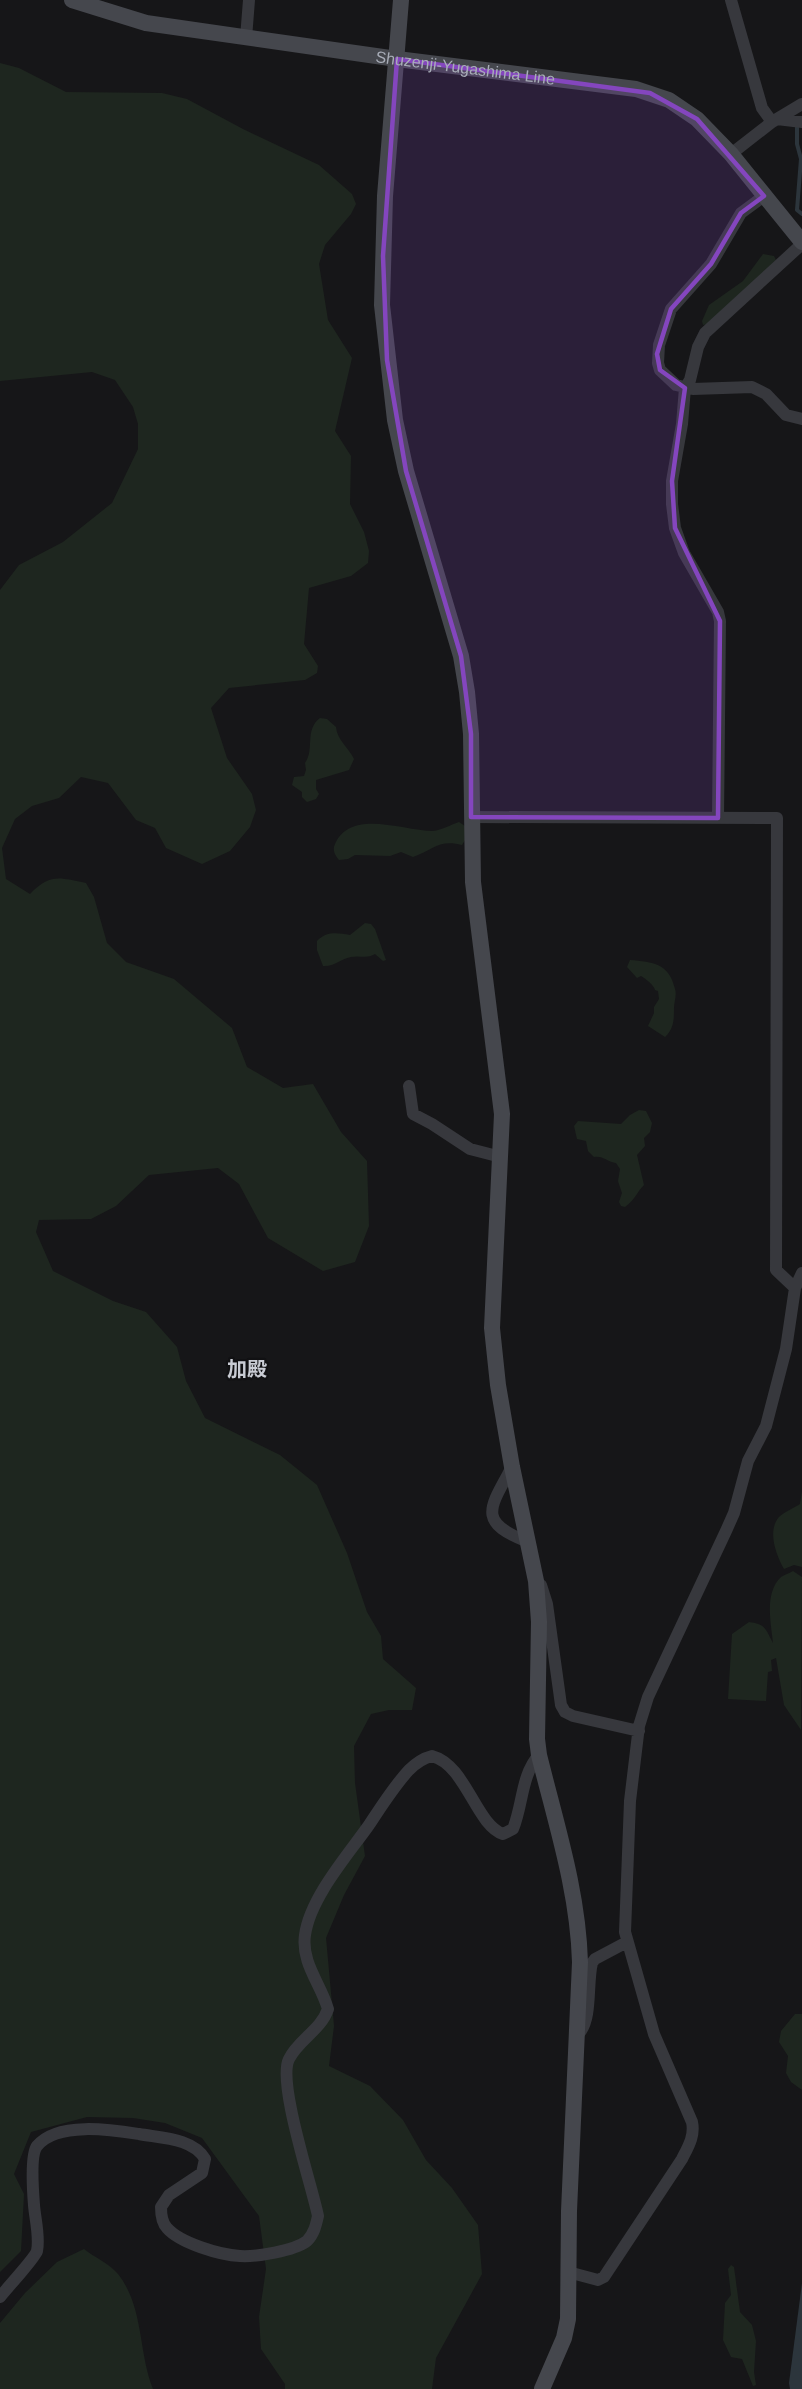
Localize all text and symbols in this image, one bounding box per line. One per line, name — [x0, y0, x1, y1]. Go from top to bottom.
street label: Shuzenji-Yugashima Line — [375, 48, 556, 88]
district label: 加殿 — [227, 1358, 267, 1380]

